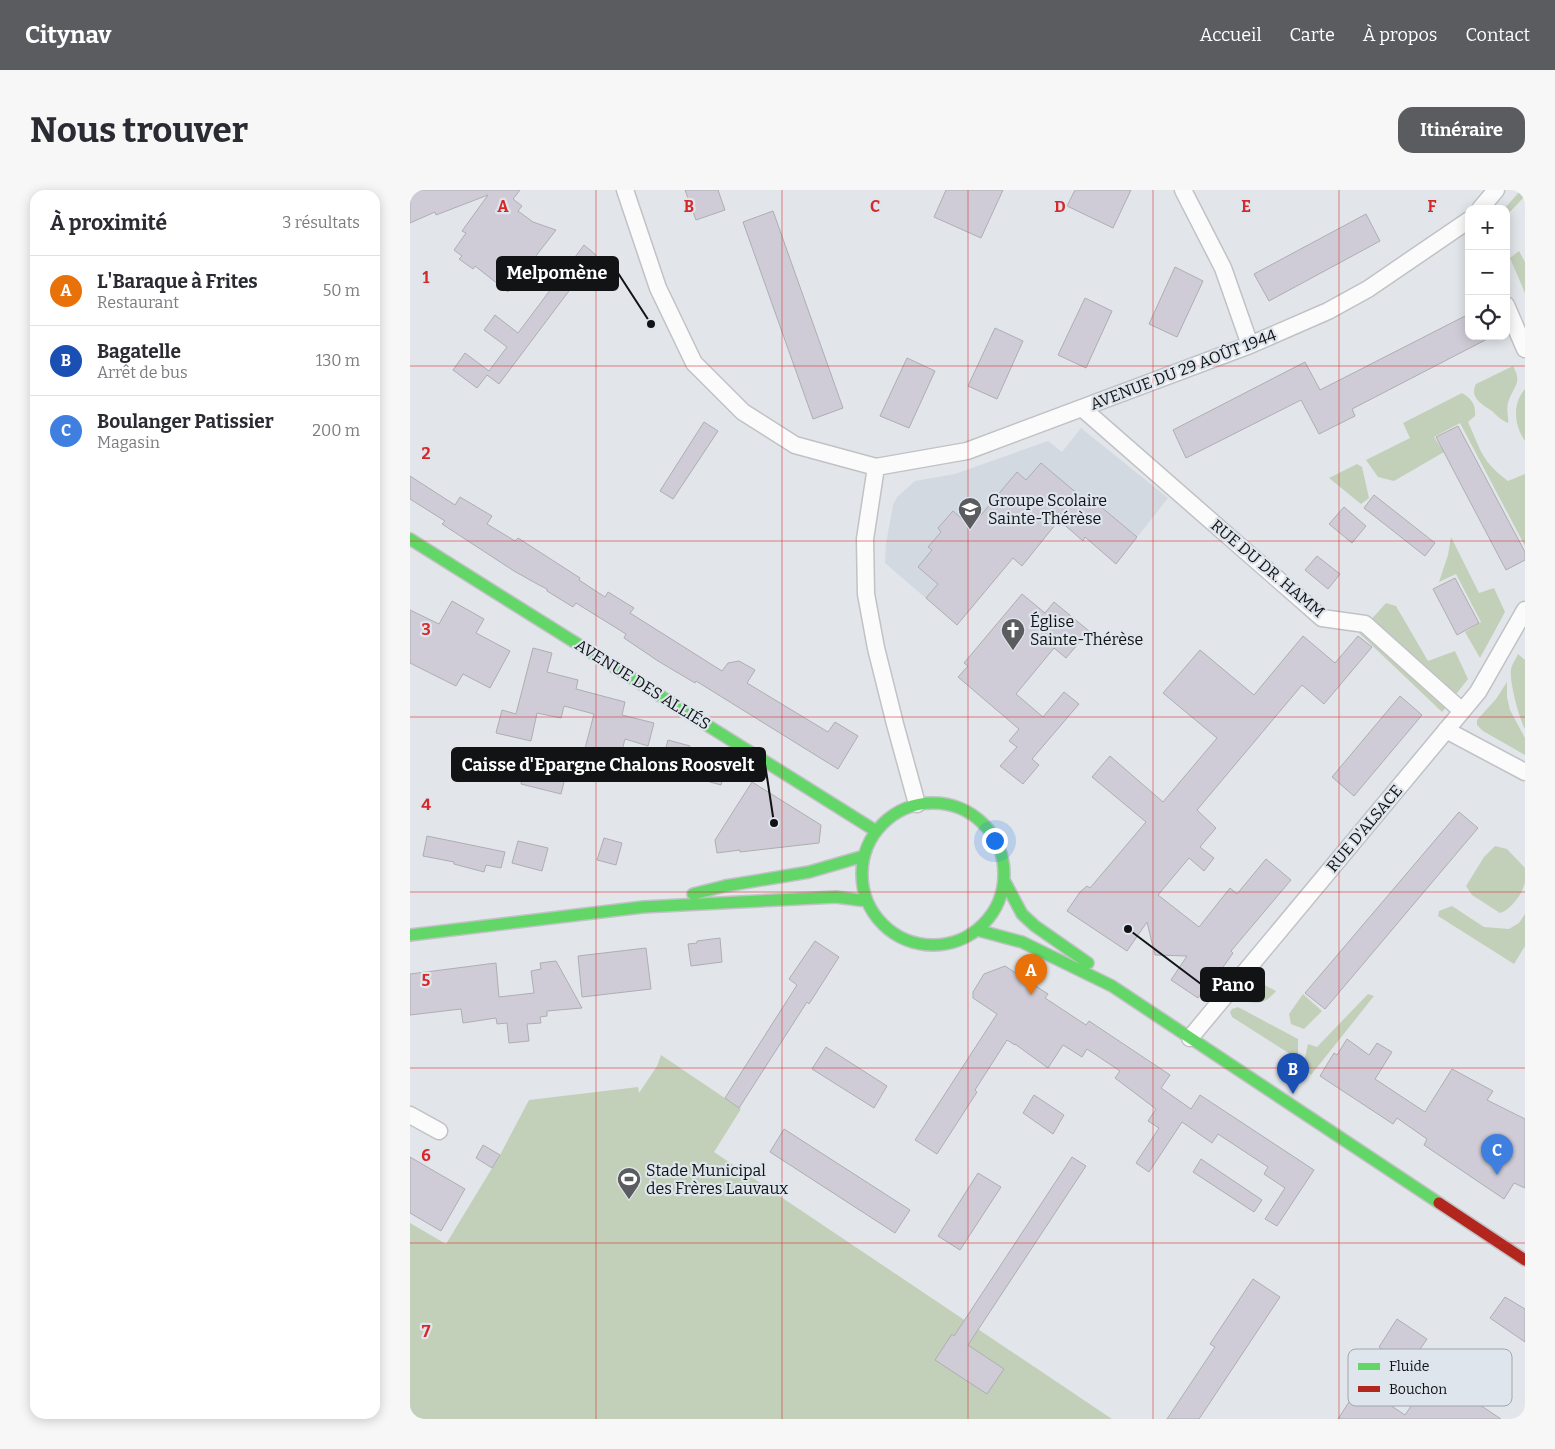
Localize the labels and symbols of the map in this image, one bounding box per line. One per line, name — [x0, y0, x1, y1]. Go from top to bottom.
text: A — [497, 197, 509, 216]
text: B — [684, 197, 694, 216]
text: C — [870, 197, 880, 216]
text: D — [1054, 197, 1066, 216]
text: E — [1241, 197, 1251, 216]
text: F — [1428, 197, 1437, 216]
callout: Melpomène — [497, 257, 618, 290]
text: Melpomène — [507, 262, 608, 284]
text: 1 — [423, 268, 430, 287]
street label: AVENUE DU 29 AOÛT 1944 — [1087, 324, 1280, 414]
text: 2 — [421, 444, 431, 463]
place label: Groupe Scolaire Sainte-Thérèse — [988, 491, 1107, 528]
school or university icon: Groupe Scolaire Sainte-Thérèse — [957, 496, 983, 530]
street label: RUE DU DR. HAMM — [1207, 515, 1328, 621]
place label: Église Sainte-Thérèse — [1030, 611, 1143, 649]
church icon: Église Sainte-Thérèse — [1000, 617, 1026, 651]
text: 3 — [421, 620, 431, 639]
street label: AVENUE DES ALLIÉS — [572, 634, 714, 734]
callout: Caisse d'Epargne Chalons Roosvelt — [452, 748, 765, 781]
text: Caisse d'Epargne Chalons Roosvelt — [461, 754, 755, 776]
street label: RUE D'ALSACE — [1322, 781, 1406, 876]
text: 4 — [421, 795, 431, 814]
your location — [982, 828, 1008, 854]
pin: A — [1015, 954, 1047, 995]
callout: Pano — [1201, 968, 1264, 1001]
text: 5 — [422, 971, 431, 990]
text: Pano — [1212, 974, 1254, 996]
pin: B — [1277, 1053, 1309, 1094]
pin: C — [1481, 1134, 1513, 1175]
text: 6 — [421, 1146, 431, 1165]
place label: Stade Municipal des Frères Lauvaux — [646, 1161, 788, 1198]
sports icon: Stade Municipal des Frères Lauvaux — [616, 1166, 642, 1200]
text: 7 — [422, 1322, 431, 1341]
legend — [1348, 1349, 1512, 1406]
text: Fluide — [1389, 1358, 1430, 1375]
text: Bouchon — [1389, 1381, 1447, 1398]

